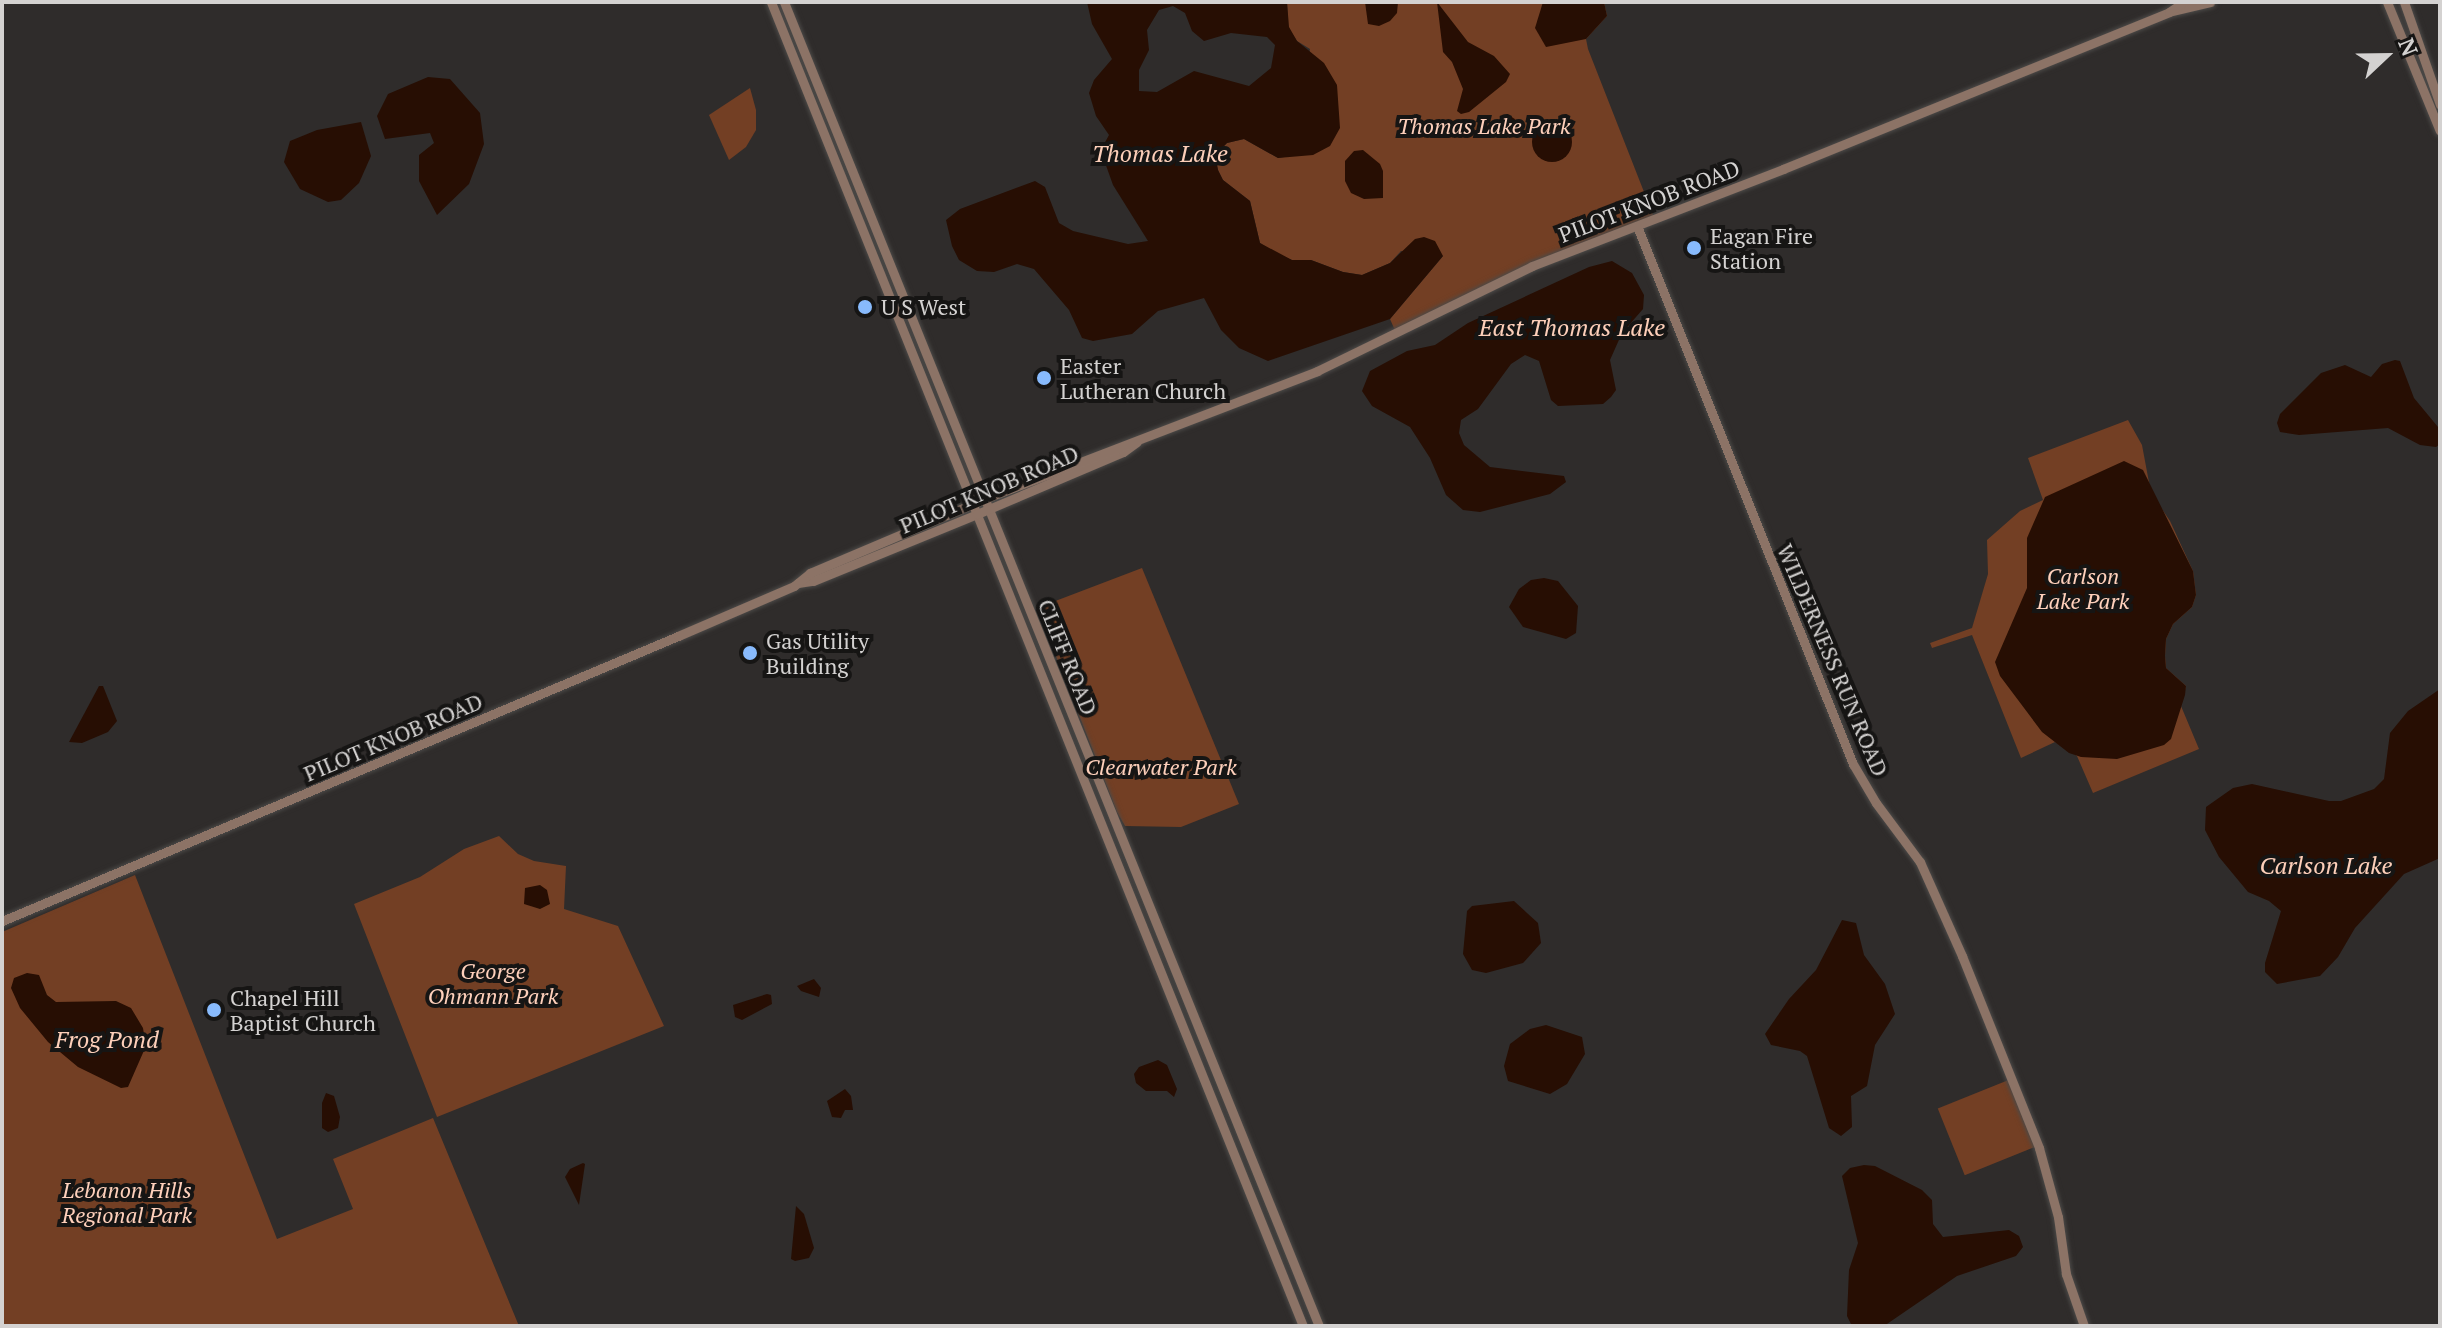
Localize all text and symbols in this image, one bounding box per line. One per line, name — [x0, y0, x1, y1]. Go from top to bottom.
north arrow — [2346, 16, 2426, 96]
text: N — [2392, 34, 2425, 60]
park label: Thomas Lake Park — [1397, 113, 1571, 139]
water label: Thomas Lake — [1092, 140, 1228, 168]
street label: PILOT KNOB ROAD — [1555, 154, 1743, 248]
place label: Eagan Fire Station — [1710, 222, 1813, 274]
marker: Eagan Fire Station — [1685, 239, 1703, 257]
place label: U S West — [881, 294, 966, 320]
marker: U S West — [856, 298, 874, 316]
water label: East Thomas Lake — [1479, 314, 1665, 342]
place label: Easter Lutheran Church — [1060, 352, 1226, 404]
marker: Easter Lutheran Church — [1035, 369, 1053, 387]
street label: PILOT KNOB ROAD — [896, 439, 1082, 539]
street label: WILDERNESS RUN ROAD — [1772, 540, 1894, 780]
park label: Carlson Lake Park — [2037, 562, 2129, 614]
street label: CLIFF ROAD — [1033, 595, 1103, 719]
place label: Gas Utility Building — [766, 627, 869, 678]
marker: Gas Utility Building — [741, 644, 759, 662]
street label: PILOT KNOB ROAD — [300, 687, 486, 787]
park label: Clearwater Park — [1085, 754, 1237, 780]
water label: Carlson Lake — [2260, 852, 2392, 880]
park label: George Ohmann Park — [428, 957, 558, 1008]
place label: Chapel Hill Baptist Church — [230, 984, 376, 1036]
marker: Chapel Hill Baptist Church — [205, 1001, 223, 1019]
water label: Frog Pond — [55, 1026, 159, 1054]
park label: Lebanon Hills Regional Park — [62, 1176, 192, 1228]

